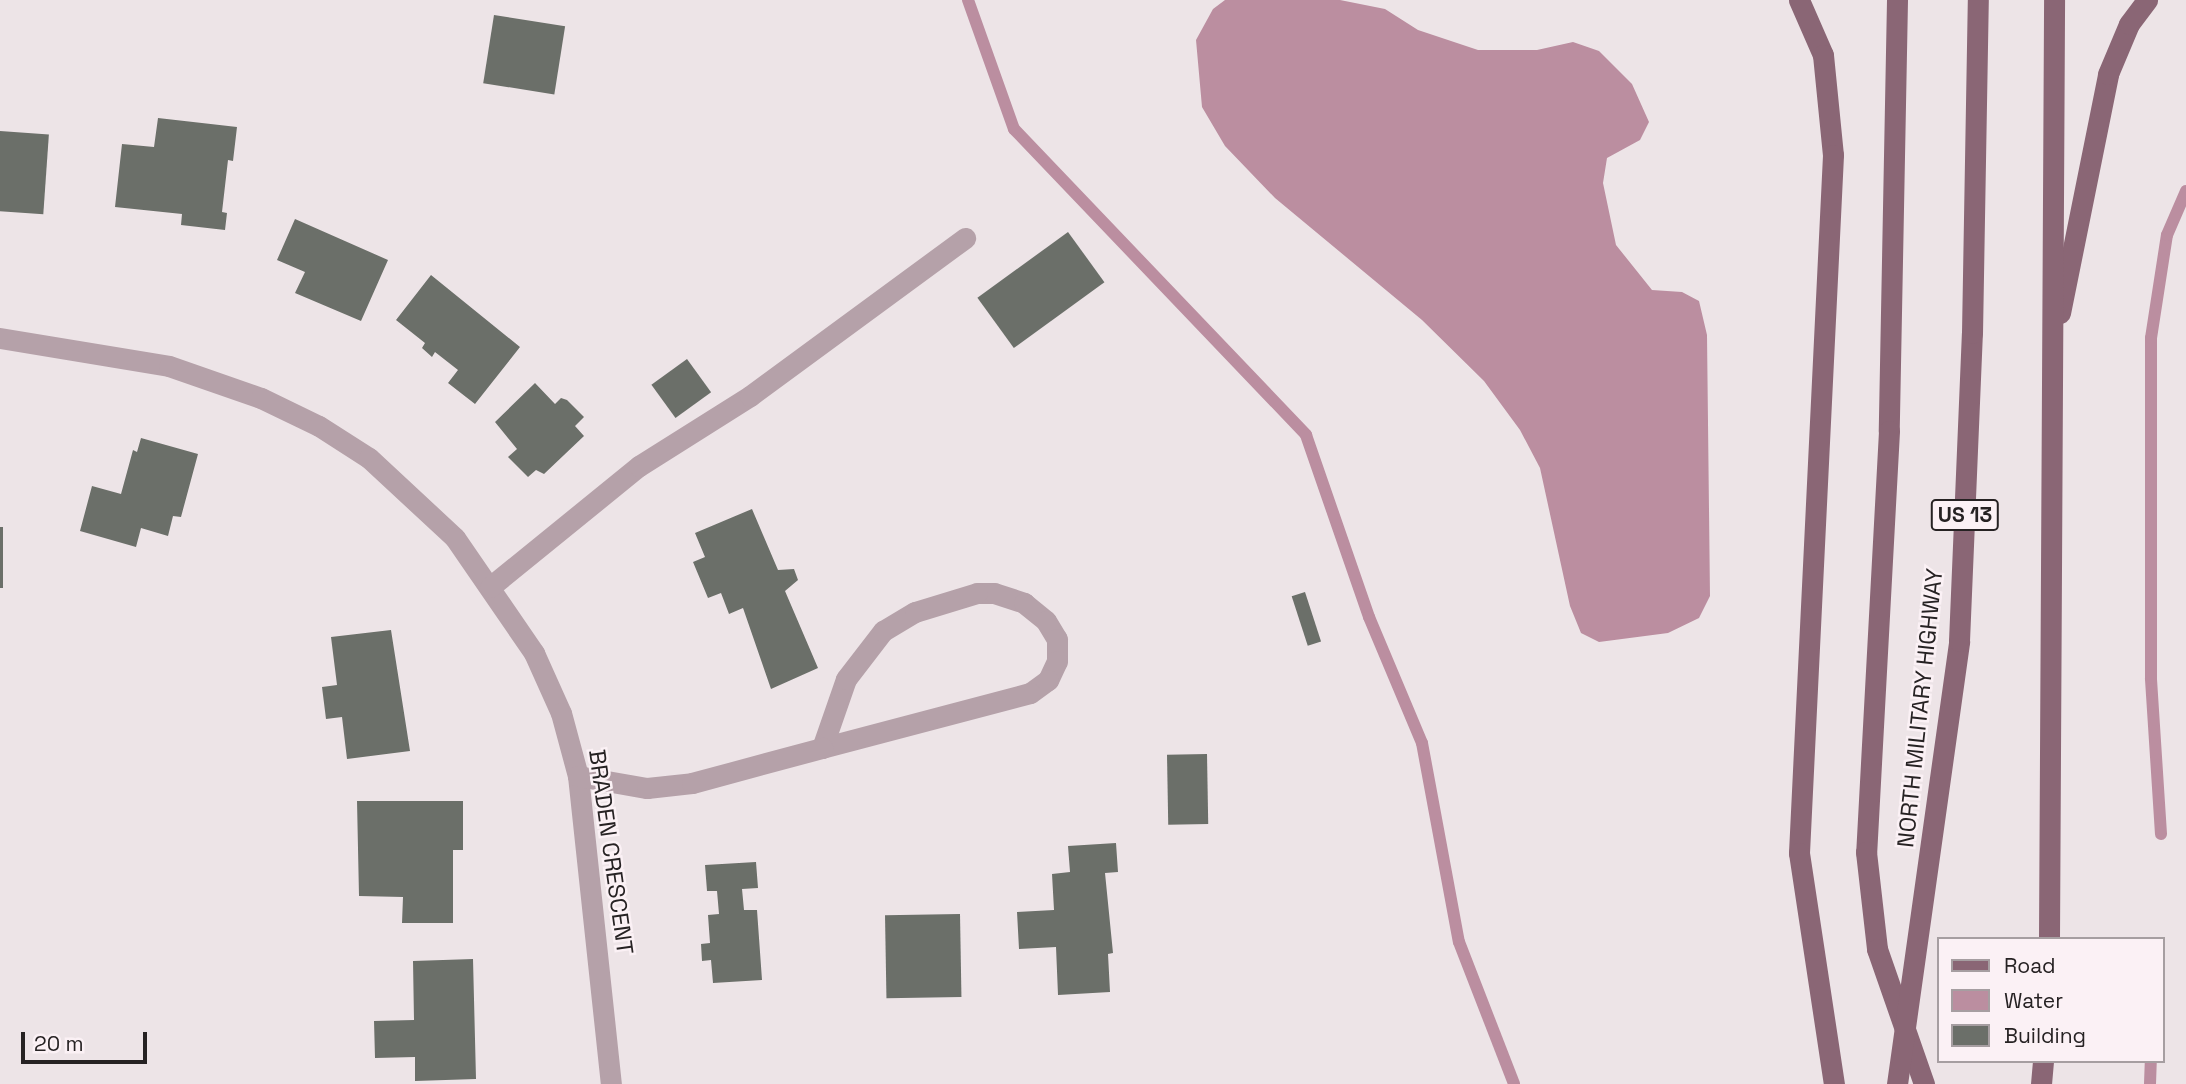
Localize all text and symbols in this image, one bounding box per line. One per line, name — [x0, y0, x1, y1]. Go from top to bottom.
road number: US 13 — [1930, 498, 2000, 532]
street label: NORTH MILITARY HIGHWAY — [1892, 567, 1948, 849]
street label: BRADEN CRESCENT — [583, 748, 639, 956]
legend — [1938, 937, 2165, 1063]
text: Road — [2004, 952, 2056, 979]
text: Water — [2004, 987, 2063, 1014]
scale bar — [24, 1018, 150, 1062]
text: Building — [2004, 1022, 2086, 1049]
text: 20 m — [34, 1030, 84, 1057]

